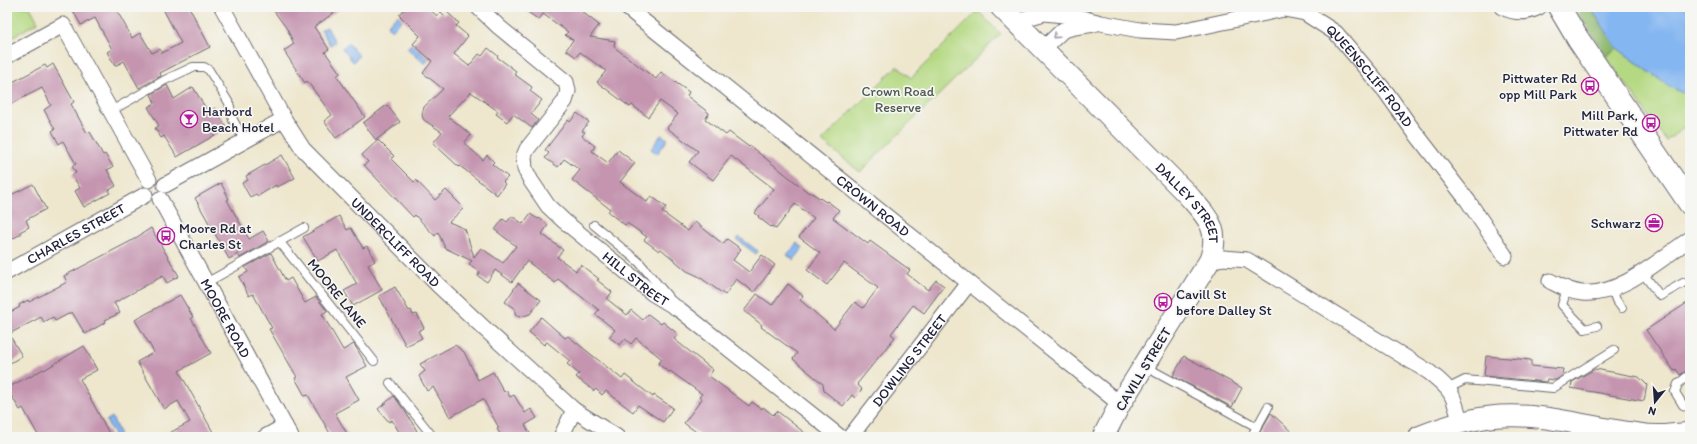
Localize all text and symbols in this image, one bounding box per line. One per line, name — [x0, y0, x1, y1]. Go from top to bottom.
street label: QUEENSCLIFF ROAD — [1323, 21, 1416, 131]
one-way arrow — [1054, 32, 1061, 39]
place label: Pittwater Rd opp Mill Park — [1499, 70, 1578, 103]
bus stop icon: Pittwater Rd opp Mill Park — [1580, 76, 1600, 96]
park label: Crown Road Reserve — [861, 83, 935, 116]
place label: Harbord Beach Hotel — [202, 103, 274, 136]
place label: Mill Park, Pittwater Rd — [1563, 107, 1638, 140]
bar icon: Harbord Beach Hotel — [179, 109, 199, 129]
bus stop icon: Mill Park, Pittwater Rd — [1641, 113, 1661, 133]
street label: DALLEY STREET — [1152, 159, 1222, 243]
street label: CROWN ROAD — [833, 171, 913, 241]
street label: UNDERCLIFF ROAD — [347, 194, 444, 291]
street label: CHARLES STREET — [24, 200, 129, 268]
office icon: Schwarz — [1644, 213, 1664, 233]
place label: Schwarz — [1591, 215, 1642, 232]
place label: Moore Rd at Charles St — [179, 220, 252, 253]
bus stop icon: Moore Rd at Charles St — [156, 226, 176, 246]
street label: HILL STREET — [599, 248, 672, 310]
street label: MOORE LANE — [304, 255, 370, 331]
street label: MOORE ROAD — [196, 276, 254, 361]
place label: Cavill St before Dalley St — [1176, 286, 1272, 319]
bus stop icon: Cavill St before Dalley St — [1153, 292, 1173, 312]
street label: DOWLING STREET — [869, 311, 951, 410]
street label: CAVILL STREET — [1112, 324, 1175, 414]
north arrow — [1635, 382, 1675, 422]
text: N — [1647, 404, 1658, 418]

